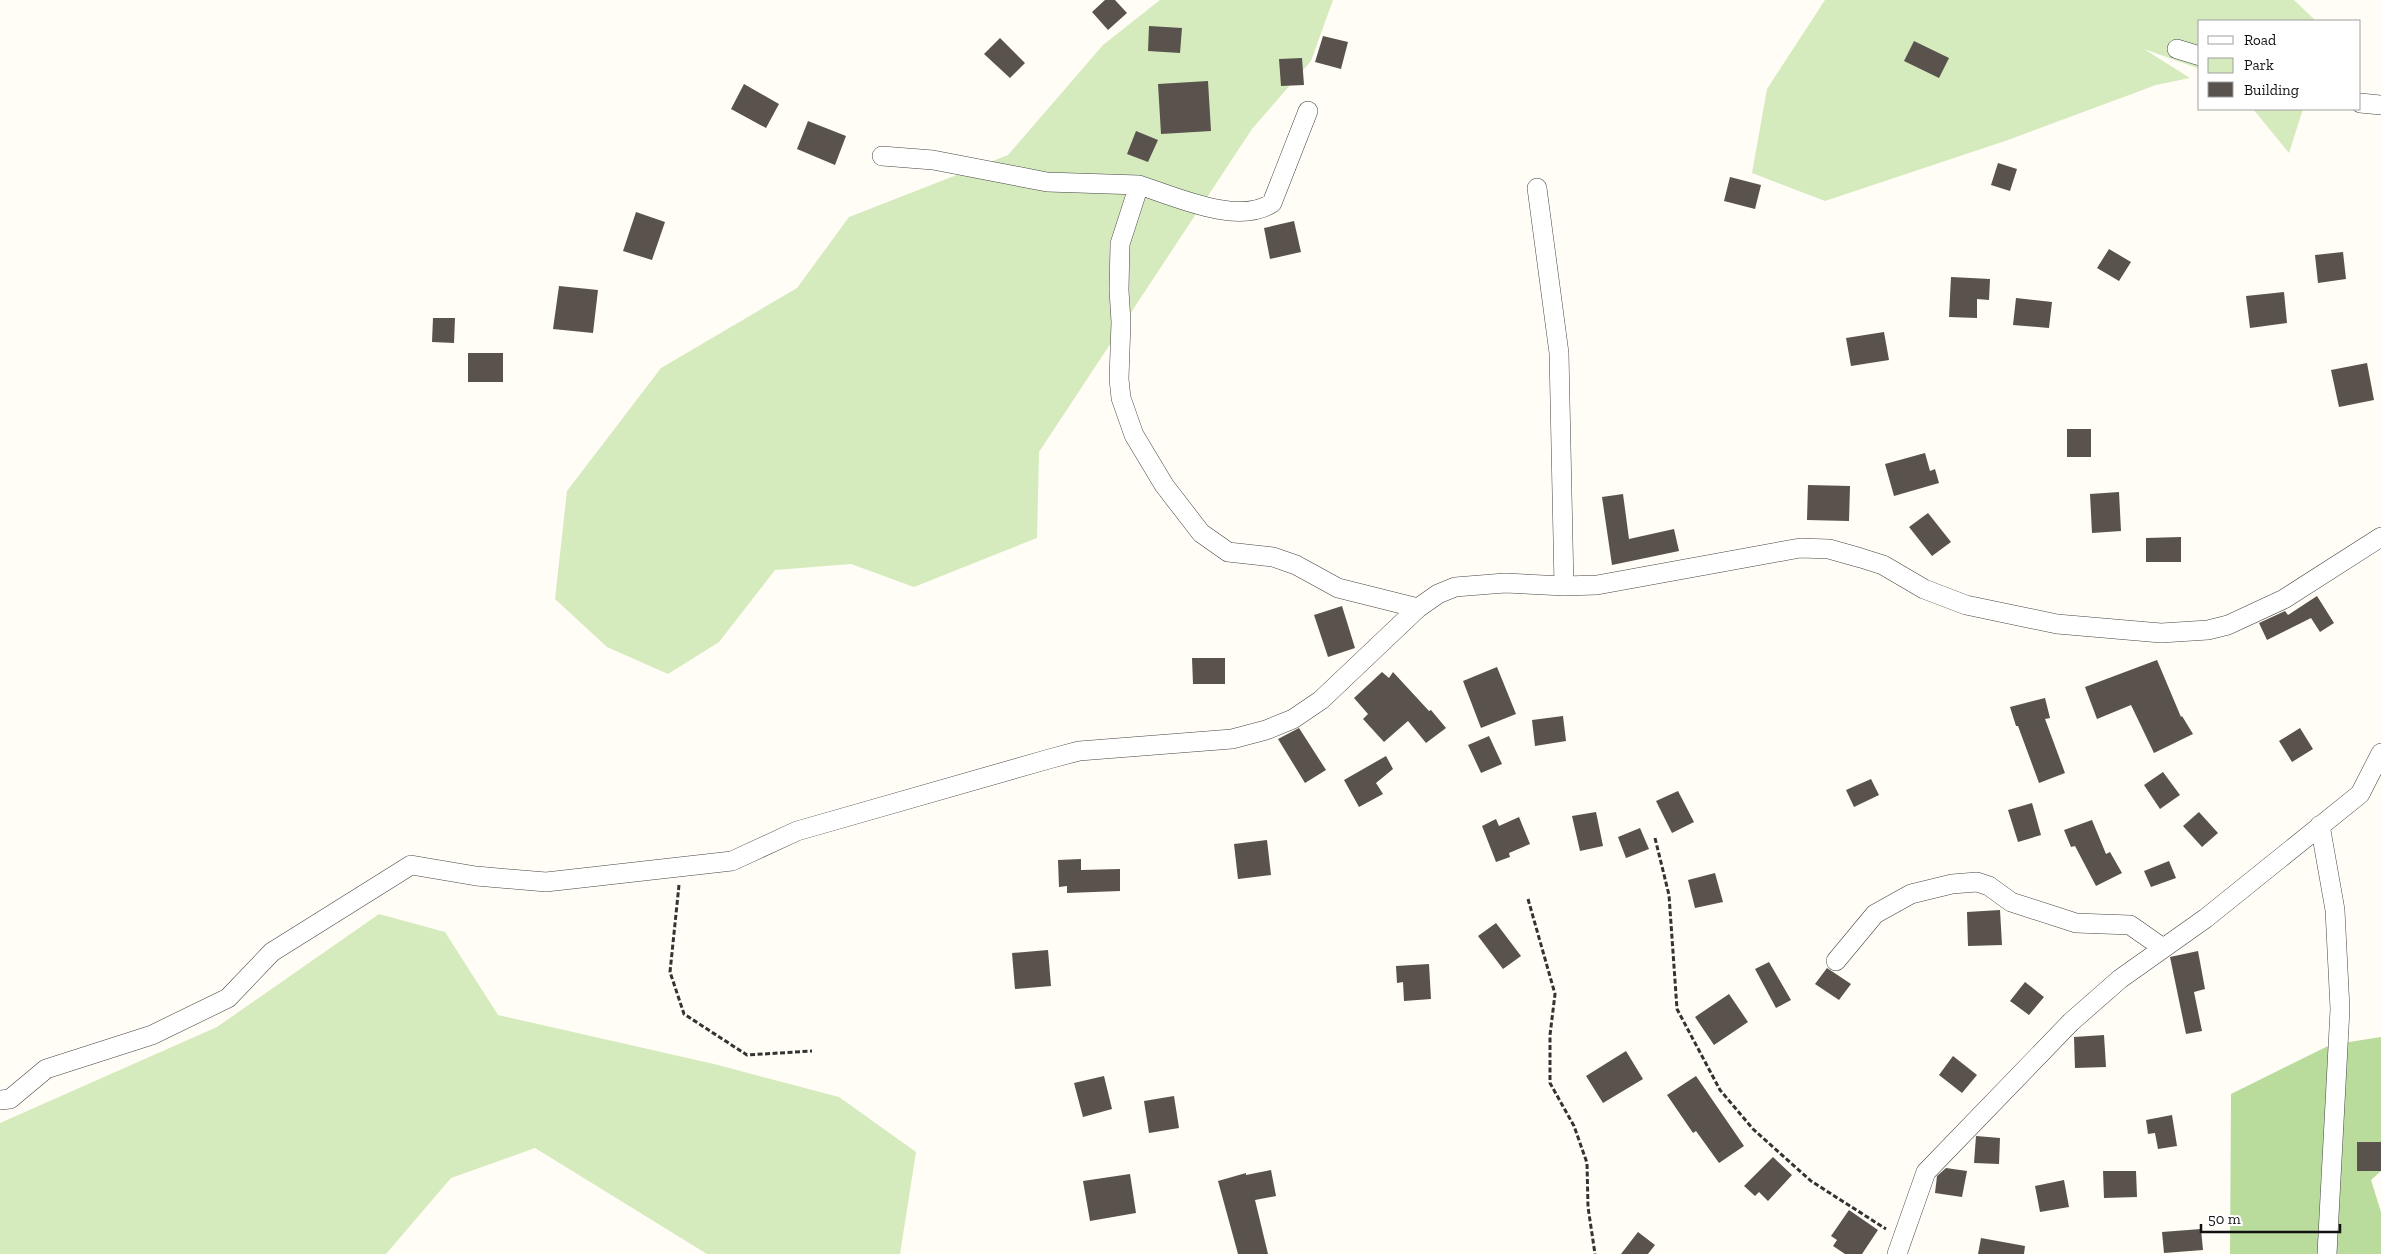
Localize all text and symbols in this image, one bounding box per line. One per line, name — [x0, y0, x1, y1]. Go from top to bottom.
legend — [2198, 20, 2361, 110]
text: Road — [2244, 31, 2277, 49]
text: Park — [2244, 56, 2274, 74]
text: Building — [2244, 81, 2299, 99]
scale bar — [2201, 1202, 2340, 1234]
text: 50 m — [2208, 1210, 2241, 1228]

